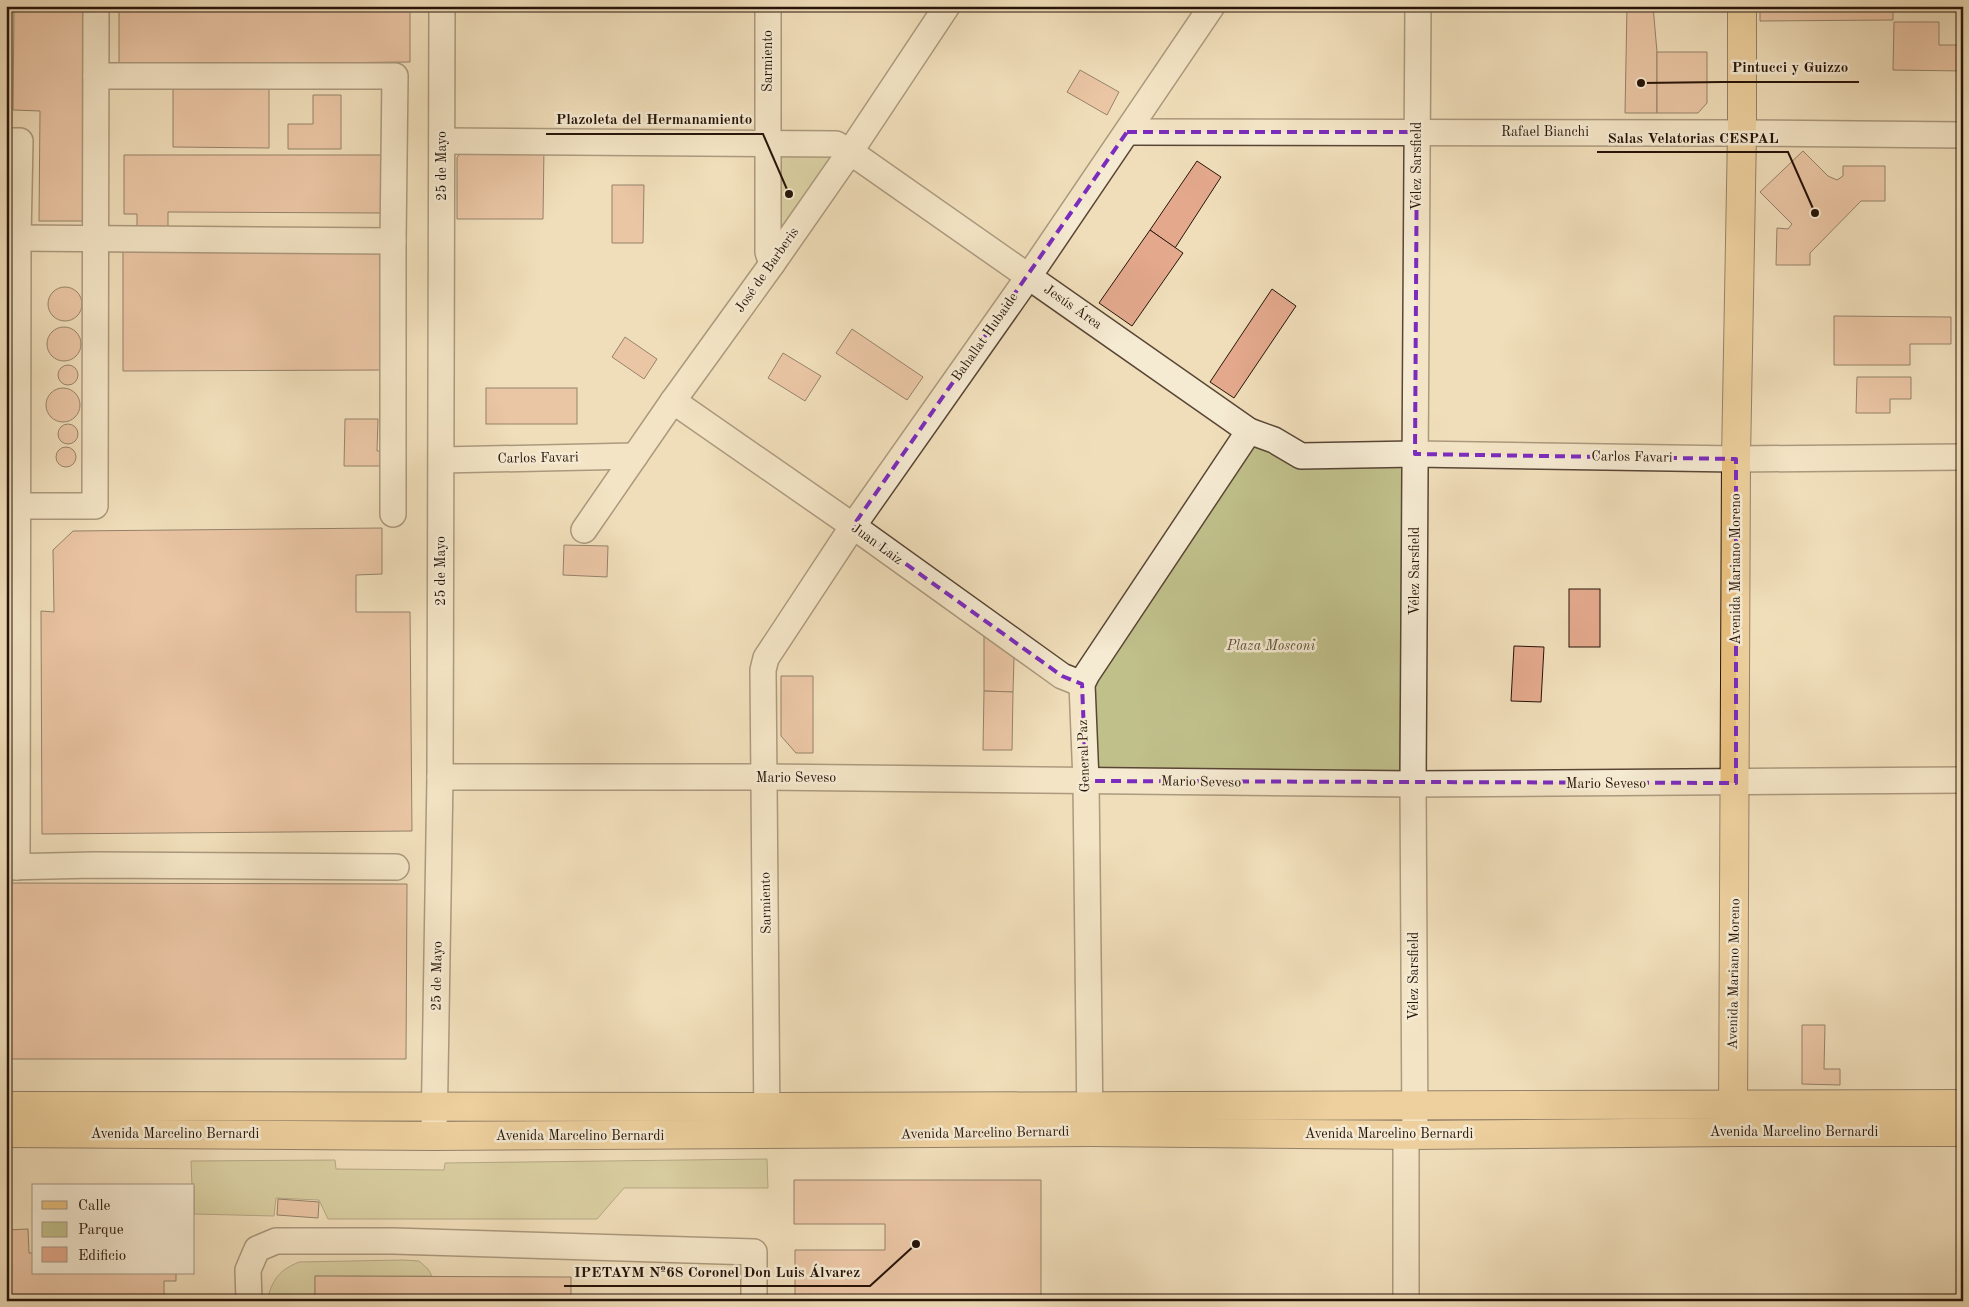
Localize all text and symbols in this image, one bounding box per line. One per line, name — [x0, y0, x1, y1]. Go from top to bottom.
street label: Sarmiento — [761, 30, 775, 92]
callout: Pintucci y Guizzo — [1722, 52, 1859, 82]
text: Pintucci y Guizzo — [1732, 61, 1848, 76]
callout: Plazoleta del Hermanamiento — [546, 104, 763, 134]
text: Plazoleta del Hermanamiento — [556, 113, 752, 128]
street label: Vélez Sarsfield — [1410, 122, 1424, 210]
callout: Salas Velatorias CESPAL — [1597, 122, 1788, 152]
street label: Rafael Bianchi — [1501, 125, 1589, 139]
street label: 25 de Mayo — [435, 131, 449, 201]
text: Salas Velatorias CESPAL — [1607, 132, 1779, 147]
street label: José de Barberis — [733, 225, 801, 315]
street label: Jesús Área — [1041, 279, 1106, 332]
street label: Bahallat Hubaide — [949, 290, 1021, 384]
street label: Carlos Favari — [1591, 449, 1673, 465]
street label: Carlos Favari — [497, 450, 579, 466]
street label: Avenida Mariano Moreno — [1729, 493, 1743, 645]
street label: Juan Laiz — [849, 521, 905, 567]
street label: Vélez Sarsfield — [1408, 527, 1422, 615]
street label: 25 de Mayo — [434, 536, 448, 606]
park label: Plaza Mosconi — [1226, 639, 1315, 653]
street label: General Paz — [1076, 719, 1092, 793]
street label: Mario Seveso — [756, 771, 836, 785]
street label: Mario Seveso — [1161, 774, 1241, 790]
street label: Mario Seveso — [1566, 777, 1646, 791]
street label: Sarmiento — [758, 872, 774, 934]
street label: Avenida Mariano Moreno — [1726, 898, 1742, 1050]
street label: Vélez Sarsfield — [1407, 932, 1421, 1020]
street label: 25 de Mayo — [429, 941, 445, 1011]
street label: Avenida Marcelino Bernardi — [901, 1125, 1070, 1141]
street label: Avenida Marcelino Bernardi — [1710, 1125, 1878, 1139]
street label: Avenida Marcelino Bernardi — [91, 1127, 259, 1141]
street label: Avenida Marcelino Bernardi — [1305, 1127, 1473, 1141]
street label: Avenida Marcelino Bernardi — [496, 1129, 664, 1143]
legend — [32, 1184, 195, 1274]
text: Calle — [78, 1199, 111, 1214]
text: Parque — [78, 1223, 124, 1238]
text: Edificio — [78, 1249, 126, 1264]
callout: IPETAYM Nº68 Coronel Don Luis Álvarez — [564, 1256, 870, 1286]
text: IPETAYM Nº68 Coronel Don Luis Álvarez — [574, 1263, 860, 1281]

